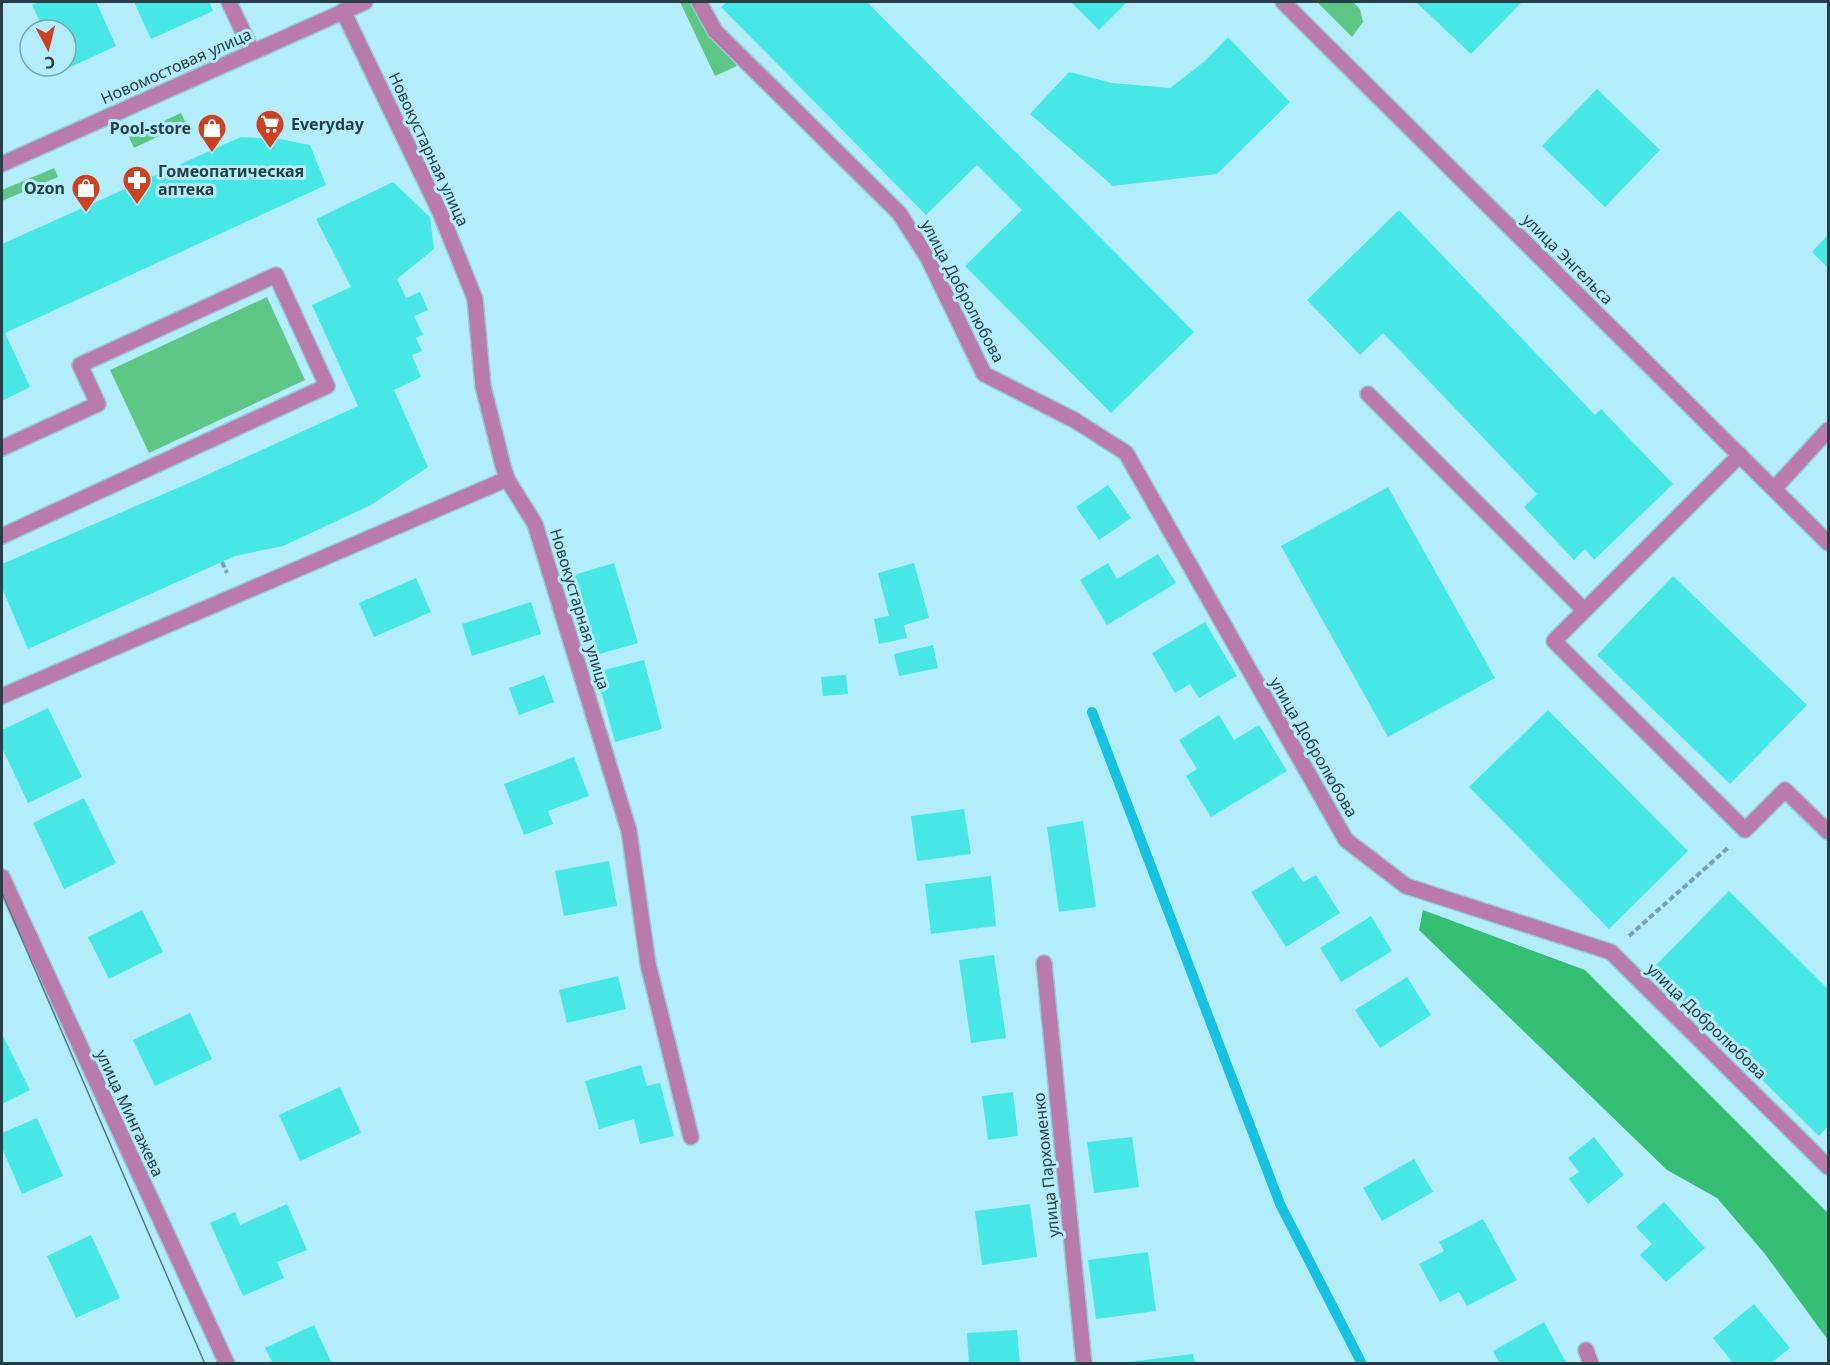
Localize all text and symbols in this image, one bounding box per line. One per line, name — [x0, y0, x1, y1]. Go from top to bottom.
north arrow — [18, 18, 78, 78]
street label: Новомостовая улица — [97, 23, 255, 109]
text: С — [43, 51, 56, 74]
street label: Новокустарная улица — [384, 68, 474, 230]
supermarket icon: Everyday — [254, 108, 286, 150]
shop icon: Pool-store — [196, 112, 228, 154]
place label: Everyday — [291, 113, 365, 135]
place label: Pool-store — [110, 117, 191, 139]
place label: Гомеопатическая аптека — [158, 160, 304, 200]
pharmacy icon: Гомеопатическая аптека — [121, 164, 153, 206]
shop icon: Ozon — [70, 172, 102, 214]
place label: Ozon — [24, 177, 65, 199]
street label: улица Энгельса — [1518, 209, 1618, 309]
street label: улица Добролюбова — [916, 216, 1010, 366]
street label: Новокустарная улица — [545, 526, 615, 692]
street label: улица Добролюбова — [1265, 673, 1363, 821]
street label: улица Добролюбова — [1642, 958, 1772, 1084]
street label: улица Мингажева — [91, 1046, 169, 1180]
street label: улица Пархоменко — [1027, 1091, 1065, 1239]

